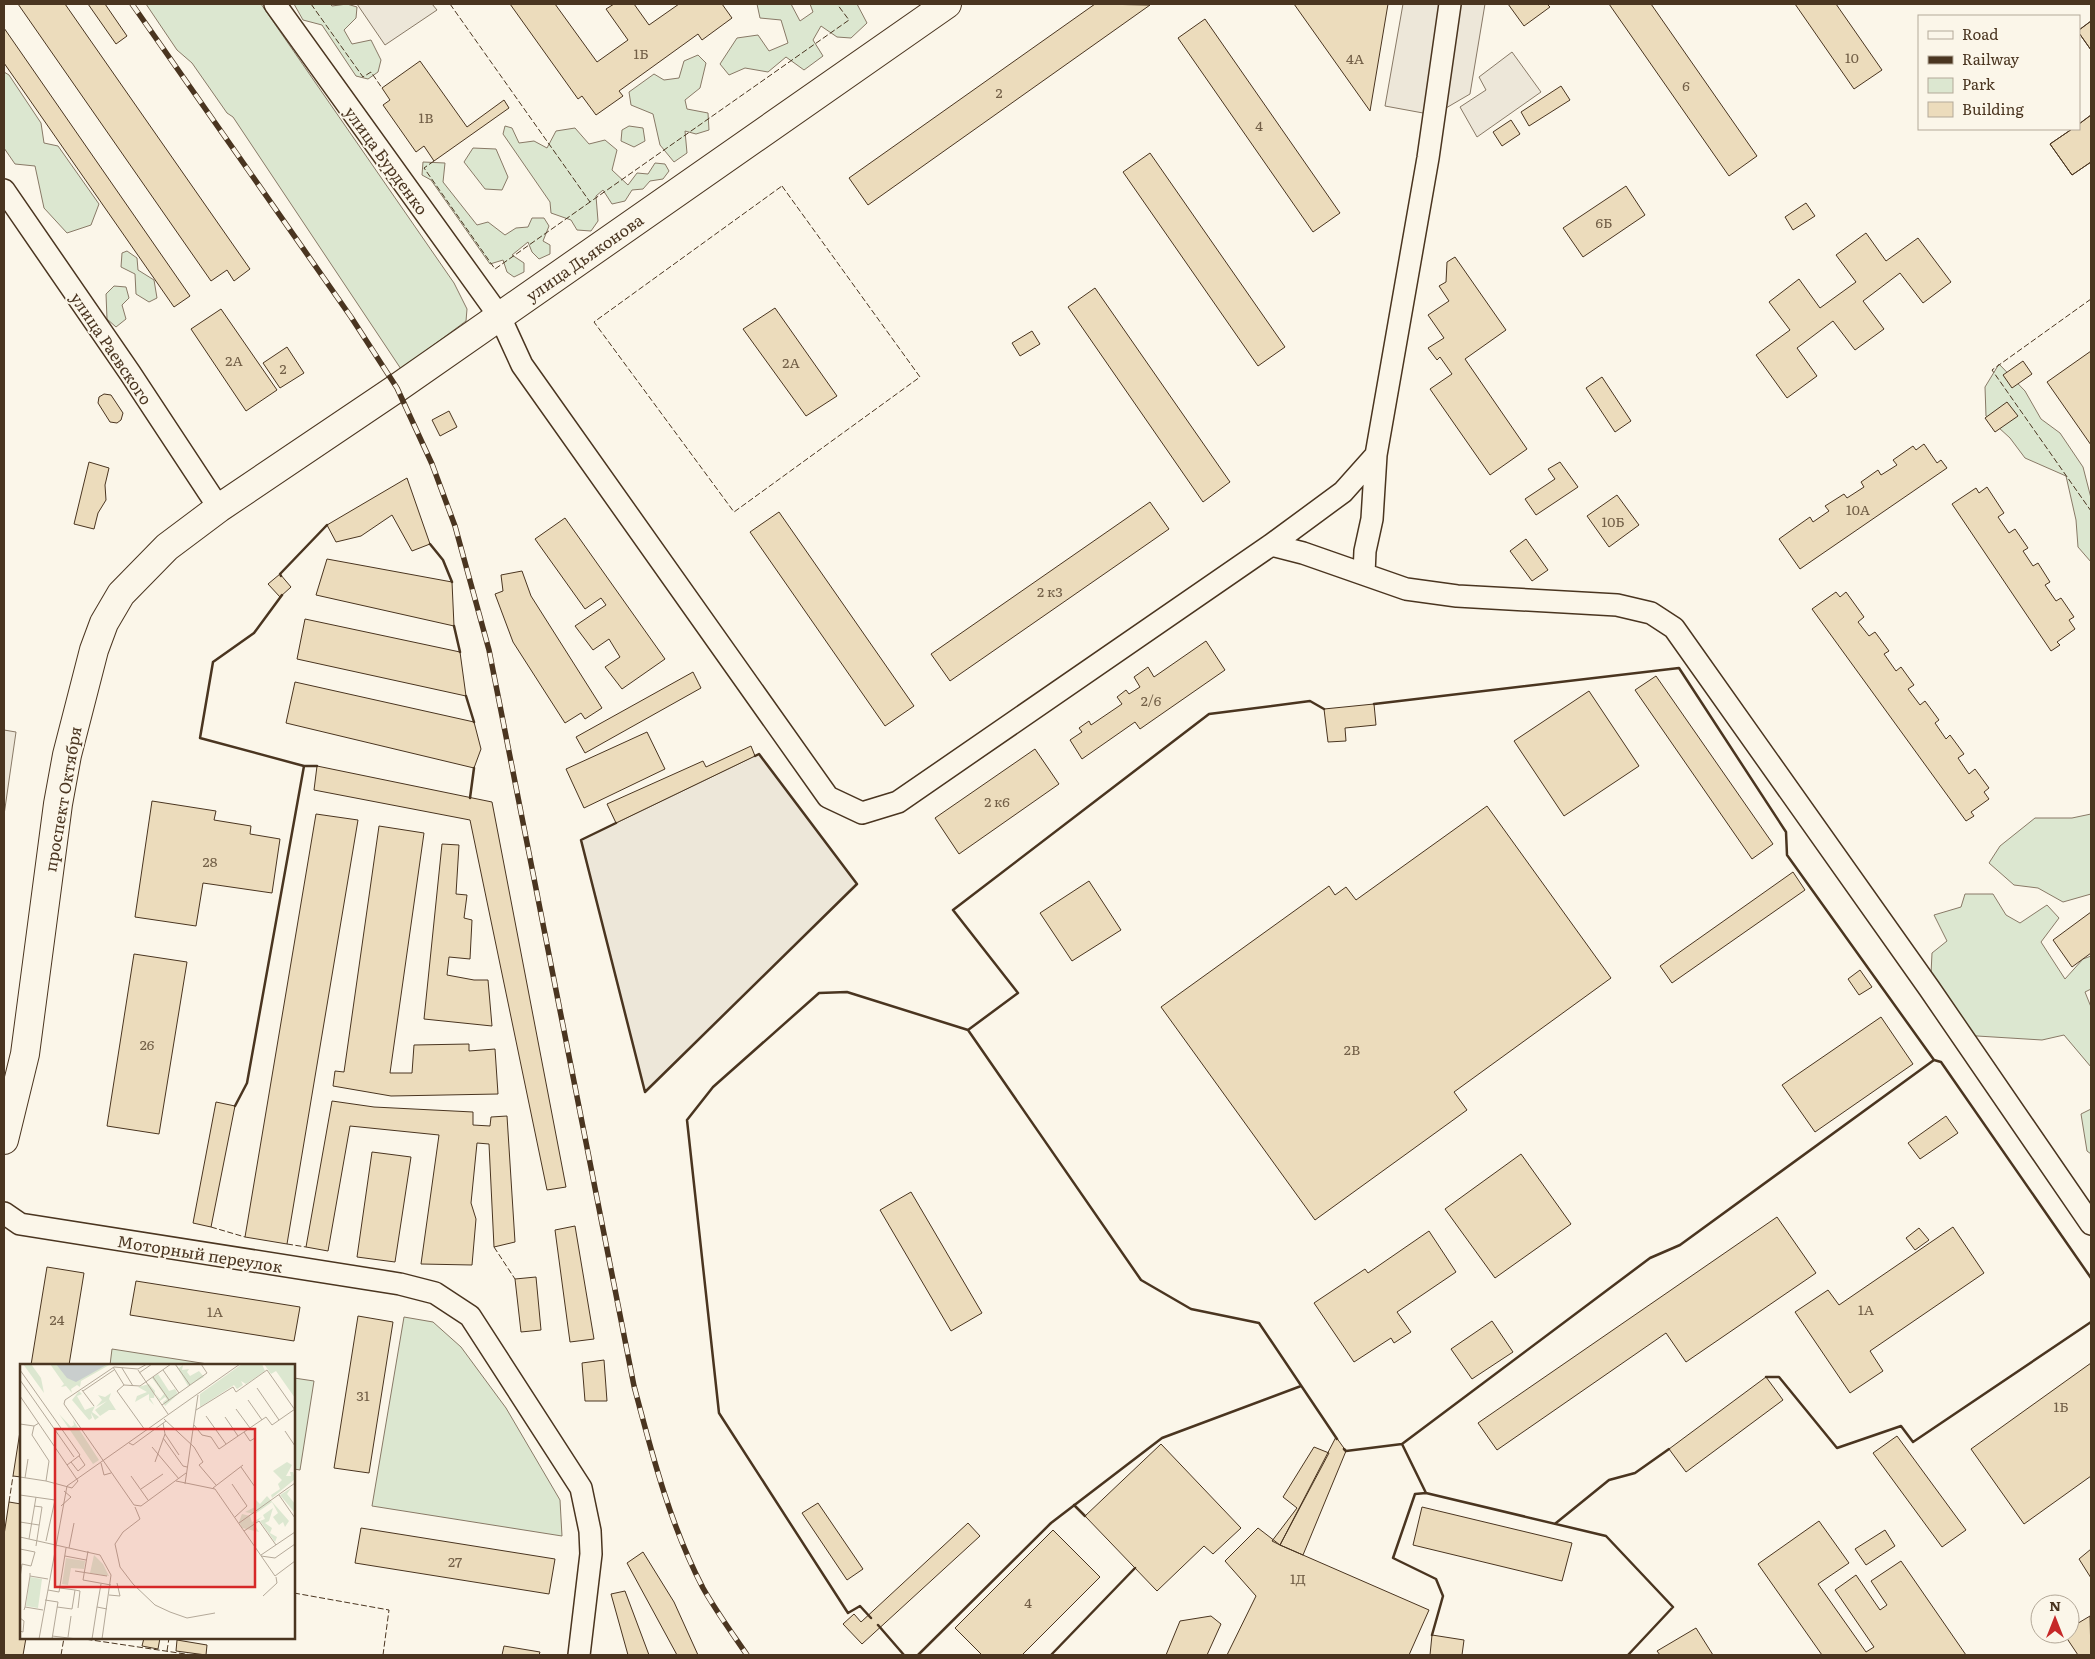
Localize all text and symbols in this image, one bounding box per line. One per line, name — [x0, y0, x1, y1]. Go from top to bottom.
legend — [1918, 15, 2080, 130]
text: Road — [1962, 22, 1998, 45]
house number: 1Б — [633, 43, 649, 63]
house number: 10 — [1845, 47, 1859, 67]
text: Railway — [1962, 47, 2020, 70]
house number: 4А — [1346, 48, 1365, 68]
text: Park — [1962, 72, 1996, 95]
house number: 6 — [1682, 75, 1690, 95]
house number: 2 — [995, 82, 1003, 102]
text: Building — [1962, 97, 2024, 120]
street label: улица Бурденко — [339, 101, 435, 219]
house number: 1В — [419, 107, 433, 127]
house number: 4 — [1255, 115, 1263, 135]
street label: улица Дьяконова — [520, 207, 648, 307]
house number: 6Б — [1596, 212, 1612, 232]
street label: улица Раевского — [65, 287, 159, 409]
house number: 2А — [225, 350, 243, 370]
house number: 2А — [782, 352, 800, 372]
house number: 2 — [279, 358, 287, 378]
house number: 10А — [1846, 499, 1871, 519]
house number: 10Б — [1601, 511, 1625, 531]
house number: 2 к3 — [1037, 581, 1063, 601]
house number: 2/6 — [1141, 690, 1162, 710]
street label: проспект Октября — [37, 724, 87, 874]
house number: 2 к6 — [984, 791, 1010, 811]
house number: 28 — [203, 851, 218, 871]
house number: 26 — [140, 1034, 155, 1054]
house number: 2В — [1344, 1039, 1360, 1059]
street label: Моторный переулок — [116, 1228, 285, 1278]
house number: 1А — [1858, 1299, 1875, 1319]
house number: 1А — [207, 1301, 224, 1321]
house number: 24 — [50, 1309, 65, 1329]
inset map — [20, 1364, 295, 1639]
house number: 31 — [356, 1385, 370, 1405]
house number: 1Б — [2053, 1396, 2069, 1416]
house number: 27 — [448, 1551, 462, 1571]
house number: 1Д — [1290, 1568, 1306, 1588]
house number: 4 — [1024, 1592, 1032, 1612]
north arrow — [2030, 1594, 2080, 1644]
text: N — [2049, 1595, 2061, 1615]

